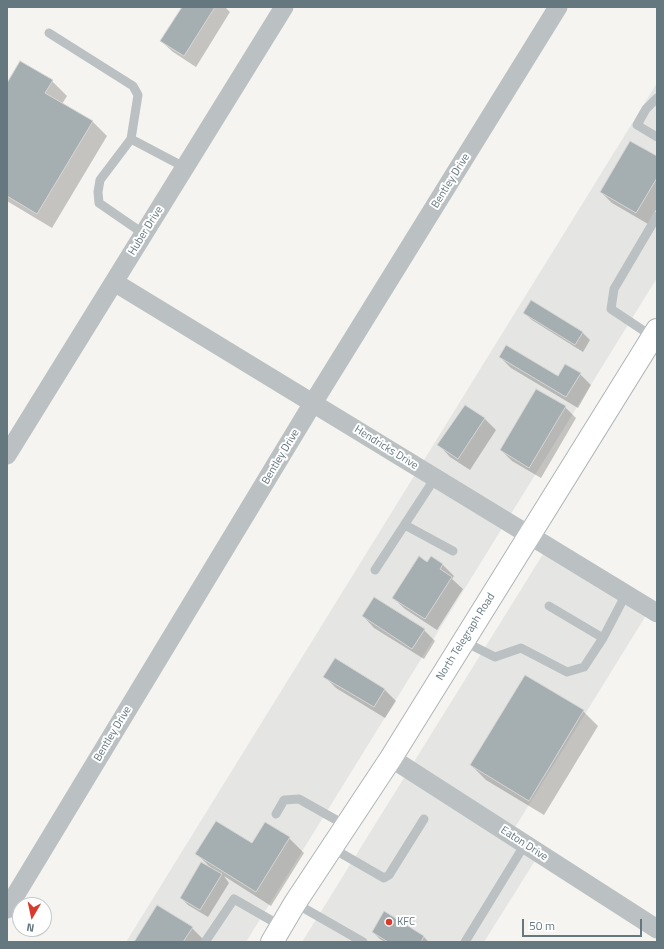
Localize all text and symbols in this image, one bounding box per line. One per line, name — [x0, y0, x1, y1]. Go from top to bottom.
street label: Bentley Drive — [429, 151, 473, 211]
street label: Huber Drive — [126, 204, 166, 258]
street label: Hendricks Drive — [352, 423, 420, 473]
street label: Bentley Drive — [259, 427, 303, 487]
street label: North Telegraph Road — [434, 591, 498, 683]
street label: Bentley Drive — [91, 704, 135, 764]
street label: Eaton Drive — [498, 824, 550, 864]
north arrow — [12, 897, 52, 937]
scale bar — [524, 911, 644, 937]
place label: KFC — [397, 915, 415, 929]
text: 50 m — [529, 916, 555, 935]
marker: KFC — [384, 917, 394, 927]
text: N — [25, 919, 35, 936]

